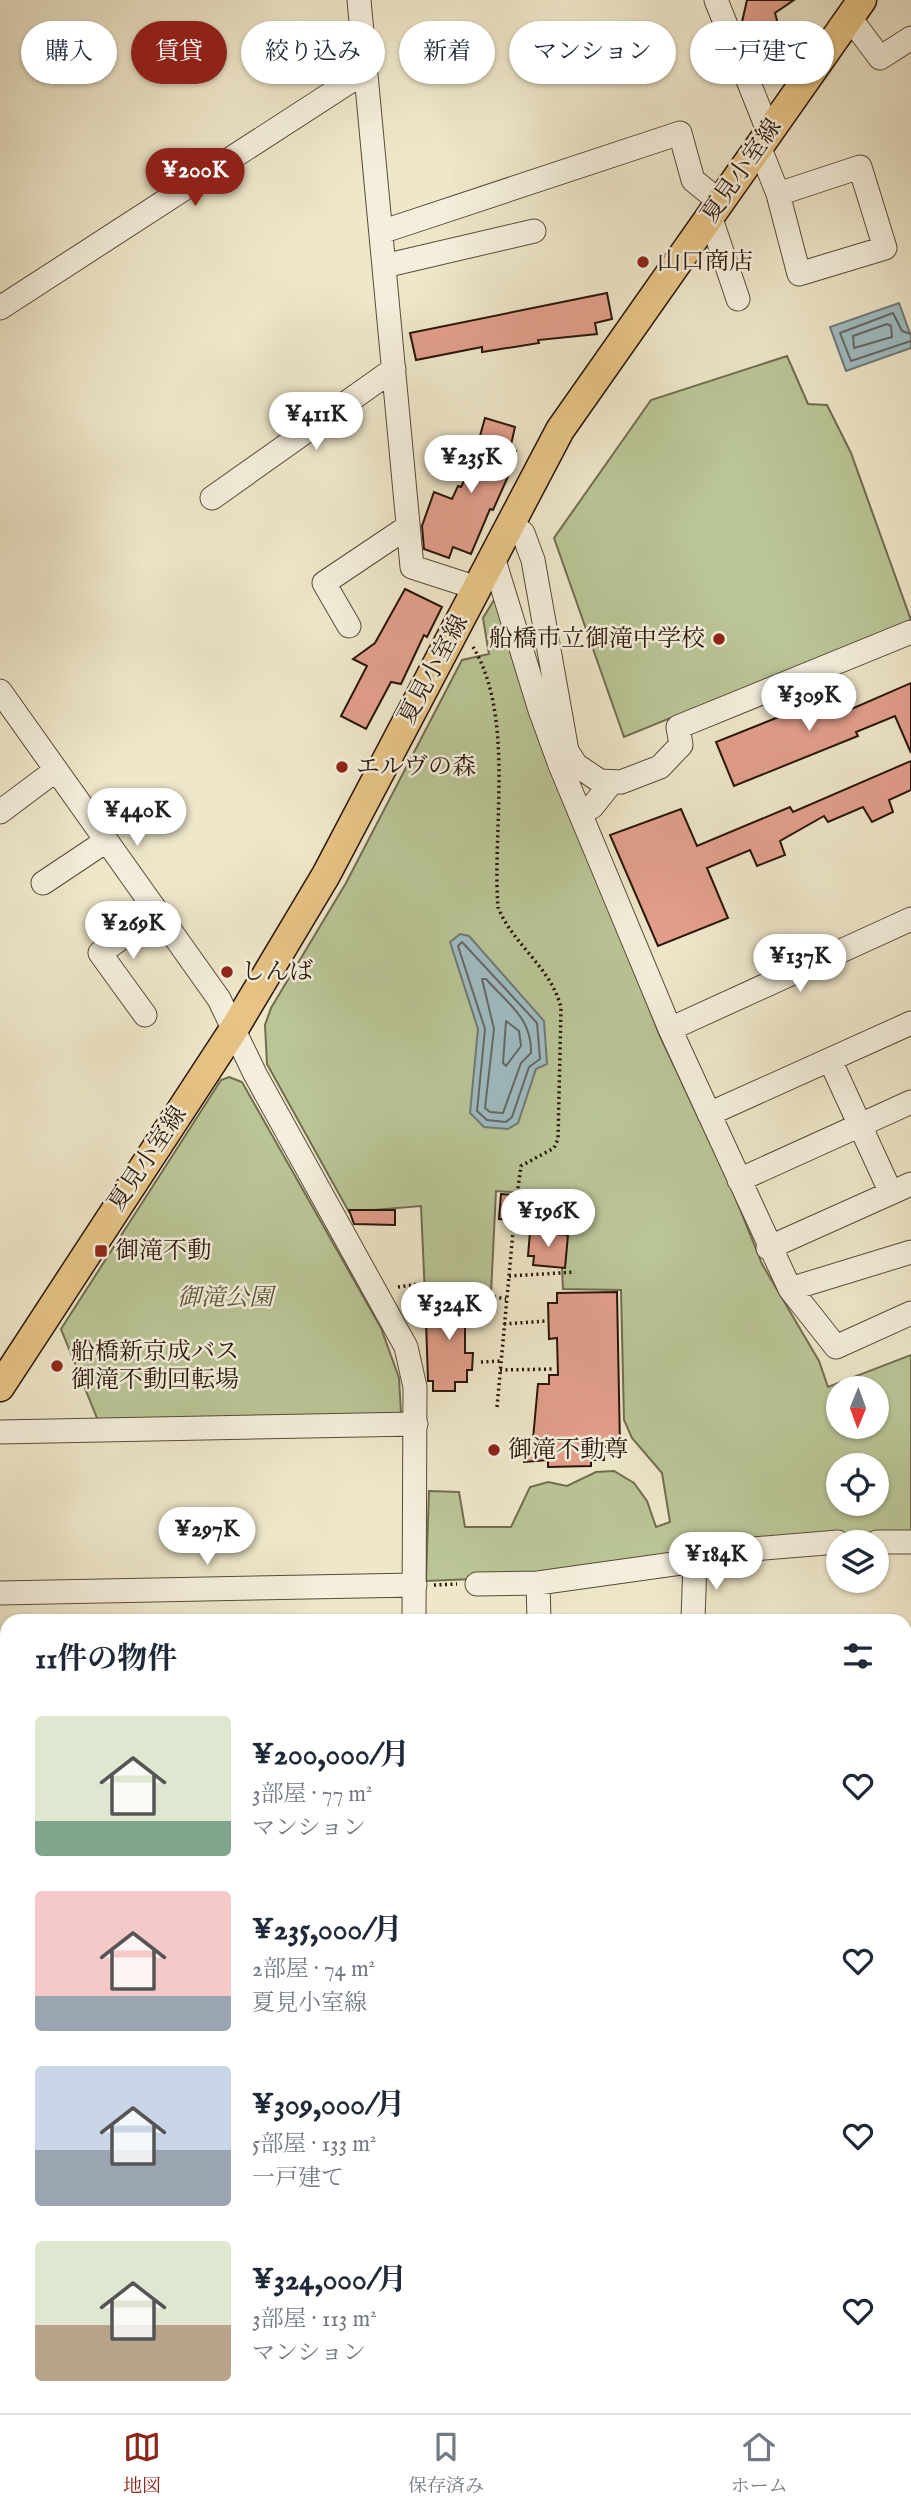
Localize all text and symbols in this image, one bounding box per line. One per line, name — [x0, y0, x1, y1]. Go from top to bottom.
chip: 購入 — [21, 21, 117, 84]
chip: 賃貸 — [131, 21, 227, 84]
chip: 絞り込み — [241, 21, 385, 84]
chip: 新着 — [399, 21, 495, 84]
chip: マンション — [509, 21, 676, 84]
chip: 一戸建て — [690, 21, 834, 84]
street label: 夏見小室線 — [695, 113, 789, 229]
pin: ¥200K — [146, 148, 244, 208]
text: ¥200K — [162, 156, 228, 185]
place label: 山口商店 — [657, 247, 753, 278]
marker: 山口商店 — [635, 254, 651, 270]
pin: ¥411K — [267, 392, 365, 452]
text: ¥411K — [285, 400, 347, 429]
pin: ¥235K — [422, 435, 520, 495]
text: ¥235K — [440, 443, 502, 472]
street label: 夏見小室線 — [392, 610, 476, 730]
place label: 船橋市立御滝中学校 — [489, 624, 705, 655]
marker: 船橋市立御滝中学校 — [711, 631, 727, 647]
pin: ¥309K — [760, 674, 858, 733]
text: ¥309K — [777, 681, 841, 710]
place label: エルヴの森 — [356, 752, 476, 783]
marker: エルヴの森 — [334, 759, 350, 775]
pin: ¥440K — [88, 788, 186, 848]
text: ¥440K — [103, 796, 171, 825]
pin: ¥269K — [84, 902, 182, 961]
text: ¥269K — [101, 909, 165, 938]
pin: ¥137K — [751, 934, 849, 994]
text: ¥137K — [769, 942, 831, 971]
place label: しんば — [241, 957, 313, 988]
marker: しんば — [219, 964, 235, 980]
street label: 夏見小室線 — [102, 1101, 194, 1217]
pin: ¥196K — [499, 1190, 597, 1249]
text: ¥196K — [517, 1197, 579, 1226]
place label: 御滝不動 — [115, 1236, 211, 1267]
marker: 御滝不動 — [93, 1243, 109, 1259]
pin: ¥324K — [400, 1282, 498, 1342]
park label: 御滝公園 — [177, 1283, 277, 1314]
text: ¥324K — [417, 1290, 481, 1319]
place label: 船橋新京成バス 御滝不動回転場 — [71, 1337, 239, 1396]
marker: 船橋新京成バス 御滝不動回転場 — [49, 1358, 65, 1374]
north arrow — [826, 1376, 889, 1438]
map controls — [826, 1376, 889, 1593]
place label: 御滝不動尊 — [508, 1435, 628, 1466]
marker: 御滝不動尊 — [486, 1442, 502, 1458]
button: locate — [826, 1453, 889, 1516]
pin: ¥297K — [158, 1508, 256, 1567]
text: ¥297K — [175, 1515, 240, 1544]
button: layers — [826, 1530, 889, 1593]
pin: ¥184K — [667, 1532, 765, 1592]
text: ¥184K — [685, 1540, 747, 1569]
icon: filters — [839, 1637, 877, 1675]
text: 11件の物件 — [35, 1641, 177, 1679]
text: ¥200,000/月 — [252, 1737, 410, 1775]
icon: home — [91, 1744, 175, 1828]
icon: heart — [839, 1767, 877, 1805]
text: 3部屋 · 77 m² — [252, 1780, 372, 1809]
text: マンション — [252, 1814, 366, 1843]
text: ¥235,000/月 — [252, 1912, 402, 1950]
icon: home — [91, 1919, 175, 2003]
icon: heart — [839, 1942, 877, 1980]
text: 2部屋 · 74 m² — [252, 1955, 375, 1984]
text: 夏見小室線 — [252, 1989, 367, 2018]
text: ¥309,000/月 — [252, 2087, 405, 2125]
icon: home — [91, 2094, 175, 2178]
icon: heart — [839, 2117, 877, 2155]
text: 5部屋 · 133 m² — [252, 2130, 376, 2159]
text: 一戸建て — [252, 2164, 344, 2193]
text: ¥324,000/月 — [252, 2262, 407, 2300]
icon: home — [91, 2269, 175, 2353]
icon: heart — [839, 2292, 877, 2330]
text: 3部屋 · 113 m² — [252, 2305, 377, 2334]
text: マンション — [252, 2339, 366, 2368]
tab: 地図 — [123, 2428, 161, 2499]
tab: 保存済み — [408, 2428, 484, 2499]
tab: ホーム — [731, 2428, 788, 2499]

